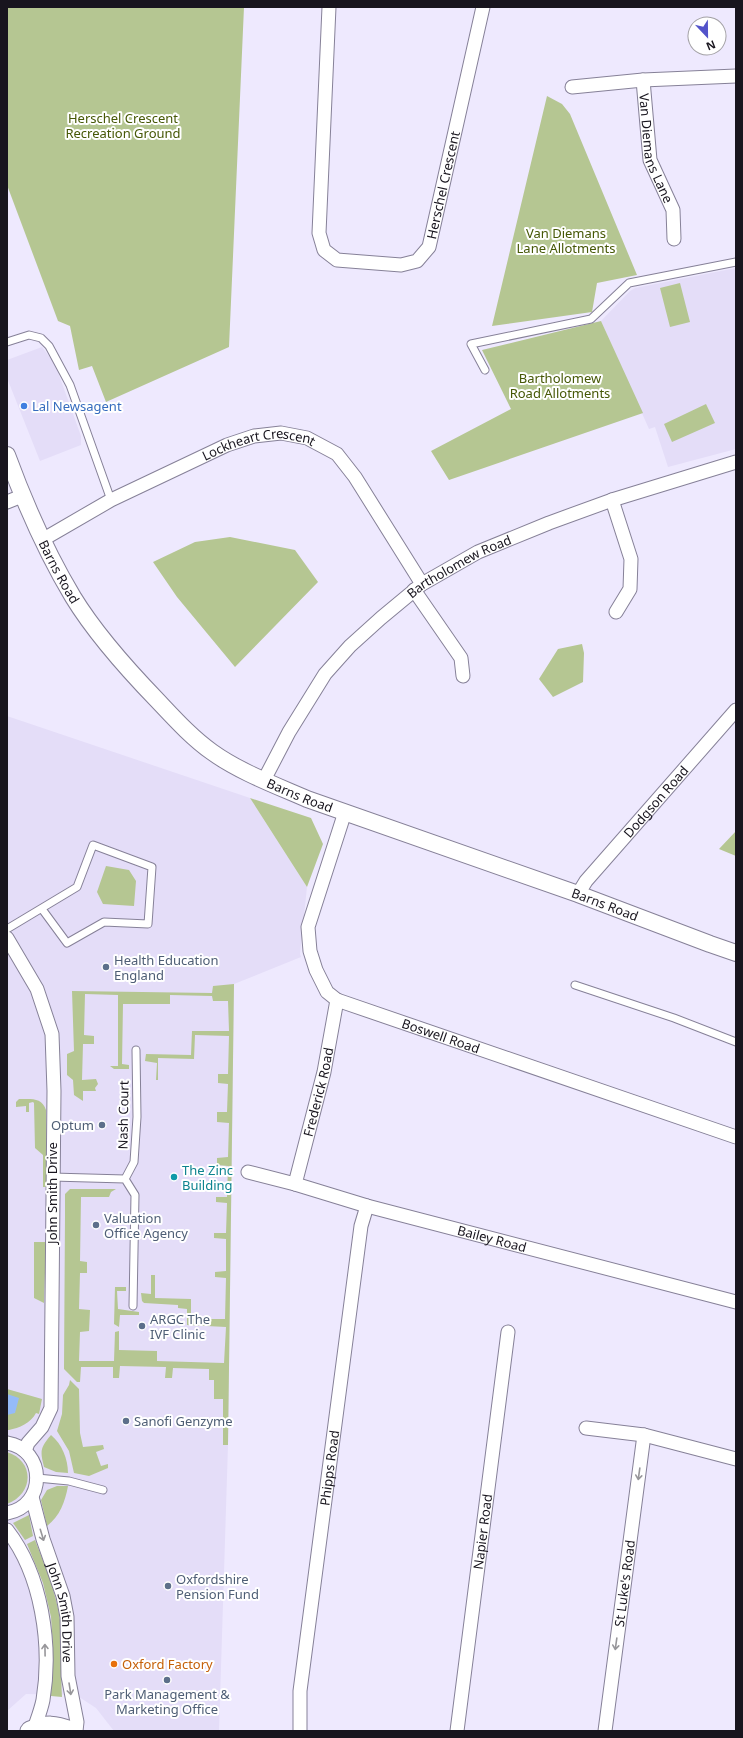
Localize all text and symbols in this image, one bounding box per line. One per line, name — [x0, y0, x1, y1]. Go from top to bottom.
north arrow — [687, 16, 727, 56]
text: N — [704, 37, 718, 54]
street label: Van Diemans Lane — [635, 93, 678, 206]
park label: Herschel Crescent Recreation Ground — [65, 109, 181, 142]
street label: Herschel Crescent — [422, 129, 464, 241]
park label: Van Diemans Lane Allotments — [517, 224, 615, 257]
park label: Bartholomew Road Allotments — [510, 369, 610, 402]
place label: Lal Newsagent — [32, 397, 122, 415]
marker: Lal Newsagent — [19, 401, 29, 411]
street label: Lockheart Crescent — [199, 424, 319, 465]
street label: Bartholomew Road — [403, 530, 514, 602]
street label: Barns Road — [35, 537, 84, 607]
street label: Dodgson Road — [619, 762, 692, 841]
street label: Barns Road — [264, 774, 336, 816]
street label: Barns Road — [569, 883, 641, 925]
place label: Health Education England — [114, 951, 218, 984]
marker: Health Education England — [101, 962, 111, 972]
street label: Boswell Road — [399, 1014, 482, 1057]
street label: Frederick Road — [299, 1046, 337, 1138]
street label: Nash Court — [113, 1080, 133, 1150]
place label: Optum — [51, 1116, 94, 1134]
marker: Optum — [97, 1120, 107, 1130]
street label: John Smith Drive — [43, 1142, 61, 1246]
place label: The Zinc Building — [182, 1161, 233, 1194]
marker: The Zinc Building — [169, 1172, 179, 1182]
place label: Valuation Office Agency — [104, 1209, 188, 1242]
marker: Valuation Office Agency — [91, 1220, 101, 1230]
street label: Bailey Road — [455, 1221, 529, 1256]
place label: ARGC The IVF Clinic — [150, 1310, 210, 1343]
marker: ARGC The IVF Clinic — [137, 1321, 147, 1331]
place label: Sanofi Genzyme — [134, 1412, 233, 1430]
marker: Sanofi Genzyme — [121, 1416, 131, 1426]
street label: Phipps Road — [315, 1429, 343, 1507]
one-way arrow — [635, 1467, 643, 1480]
street label: Napier Road — [469, 1493, 496, 1570]
one-way arrow — [39, 1528, 46, 1541]
street label: St Luke's Road — [610, 1539, 639, 1628]
street label: John Smith Drive — [42, 1558, 77, 1663]
place label: Oxfordshire Pension Fund — [176, 1570, 259, 1603]
marker: Oxfordshire Pension Fund — [163, 1581, 173, 1591]
one-way arrow — [612, 1638, 620, 1651]
one-way arrow — [41, 1644, 49, 1657]
place label: Oxford Factory — [122, 1655, 213, 1673]
marker: Oxford Factory — [109, 1659, 119, 1669]
marker: Park Management & Marketing Office — [162, 1675, 172, 1685]
one-way arrow — [66, 1682, 74, 1695]
place label: Park Management & Marketing Office — [104, 1685, 230, 1718]

